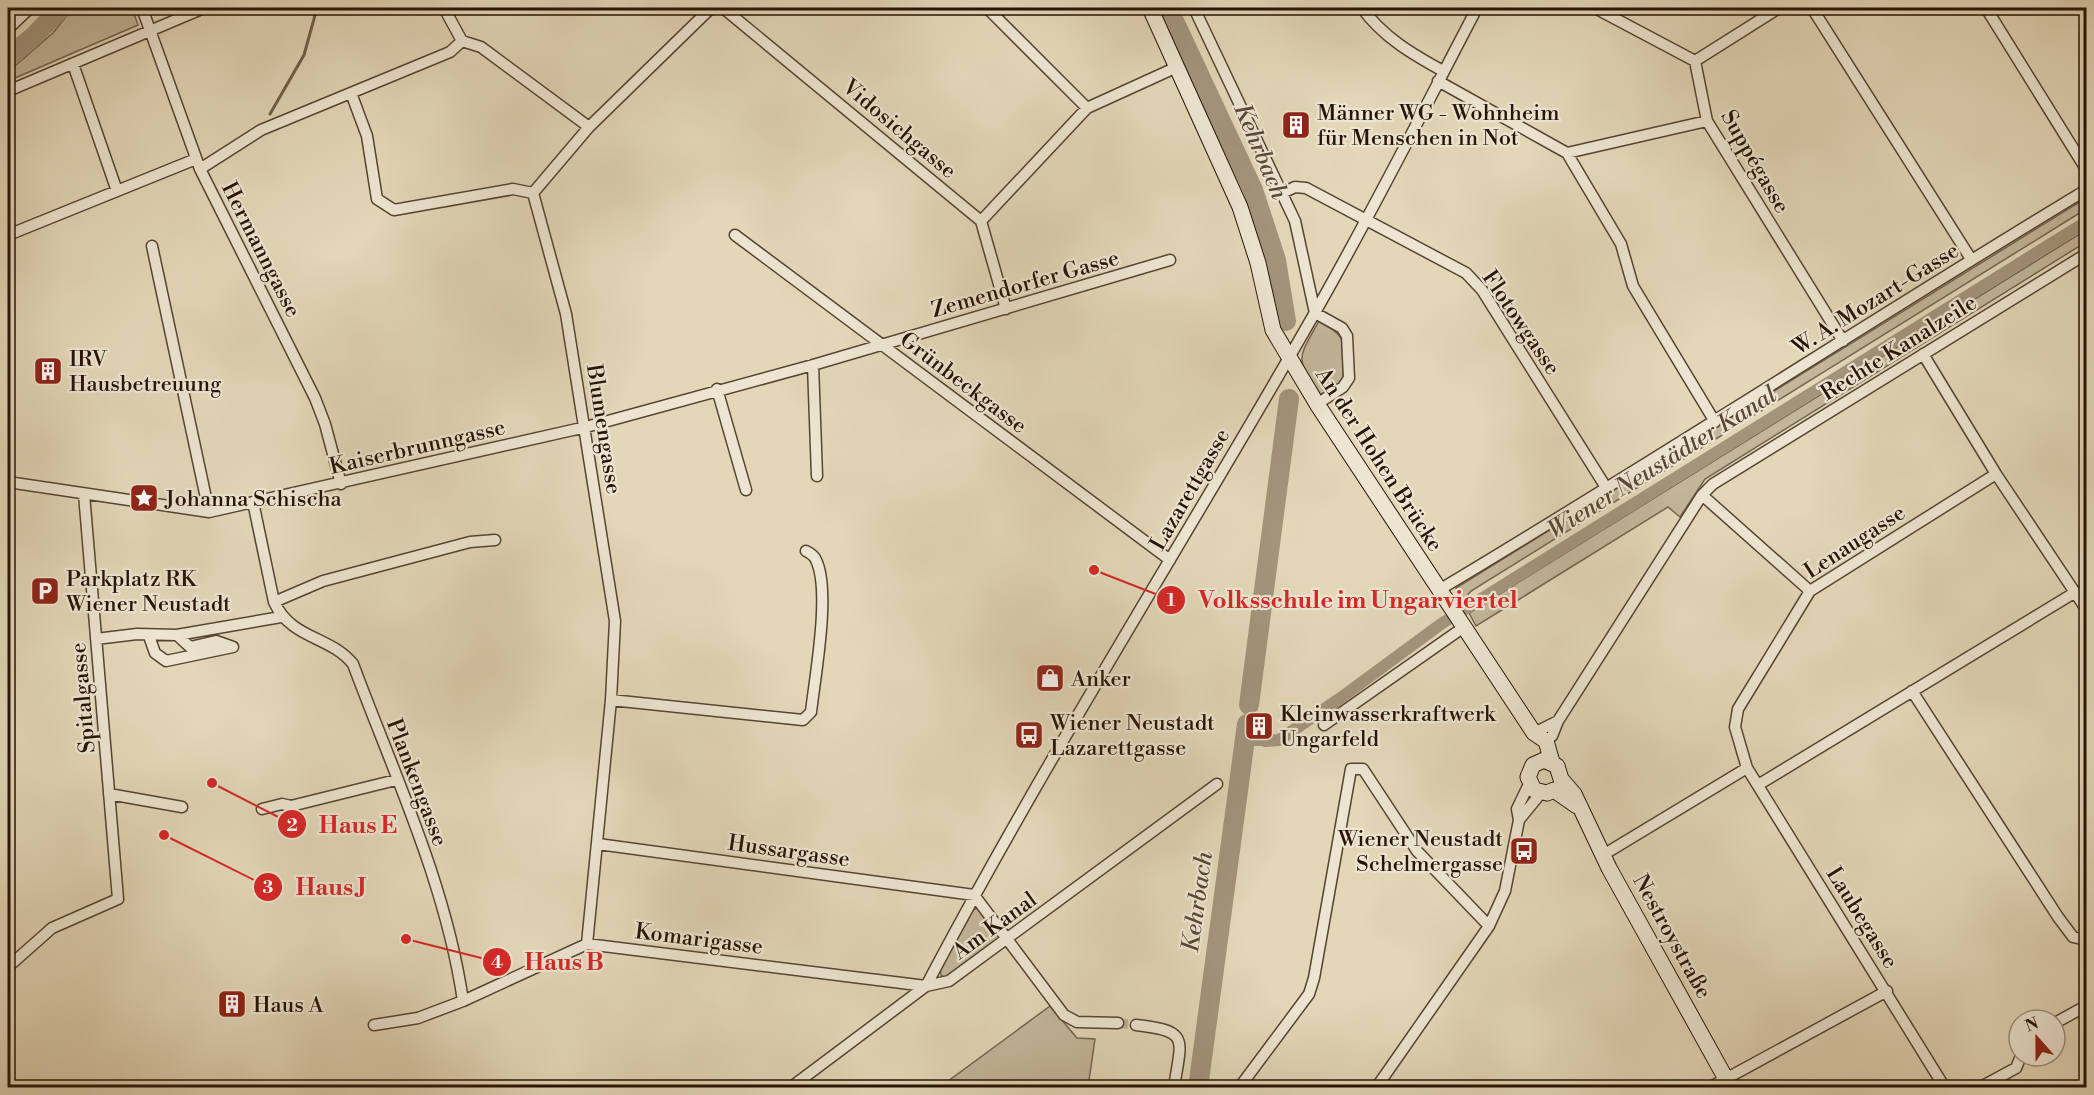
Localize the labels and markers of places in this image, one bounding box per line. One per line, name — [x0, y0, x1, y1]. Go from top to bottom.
place label: Männer WG - Wohnheim für Menschen in Not — [1317, 100, 1560, 152]
building icon: Männer WG - Wohnheim für Menschen in Not — [1280, 109, 1312, 141]
place label: IRV Hausbetreuung — [69, 346, 222, 398]
building icon: IRV Hausbetreuung — [32, 355, 64, 387]
place icon: Johanna Schischa — [128, 482, 160, 514]
place label: Johanna Schischa — [164, 486, 343, 513]
place label: Parkplatz RK Wiener Neustadt — [65, 566, 231, 618]
parking icon: Parkplatz RK Wiener Neustadt — [29, 575, 61, 607]
callout: Volksschule im Ungarviertel — [1156, 579, 1530, 621]
shop icon: Anker — [1034, 662, 1066, 694]
place label: Anker — [1070, 666, 1131, 693]
place label: Kleinwasserkraftwerk Ungarfeld — [1280, 701, 1497, 753]
place label: Wiener Neustadt Lazarettgasse — [1049, 710, 1215, 762]
building icon: Kleinwasserkraftwerk Ungarfeld — [1243, 710, 1275, 742]
bus stop icon: Wiener Neustadt Lazarettgasse — [1013, 719, 1045, 751]
callout: Haus E — [277, 803, 409, 845]
place label: Wiener Neustadt Schelmergasse — [1337, 826, 1503, 878]
bus stop icon: Wiener Neustadt Schelmergasse — [1508, 835, 1540, 867]
callout: Haus J — [253, 866, 378, 908]
callout: Haus B — [482, 941, 615, 983]
building icon: Haus A — [216, 988, 248, 1020]
place label: Haus A — [253, 992, 324, 1019]

